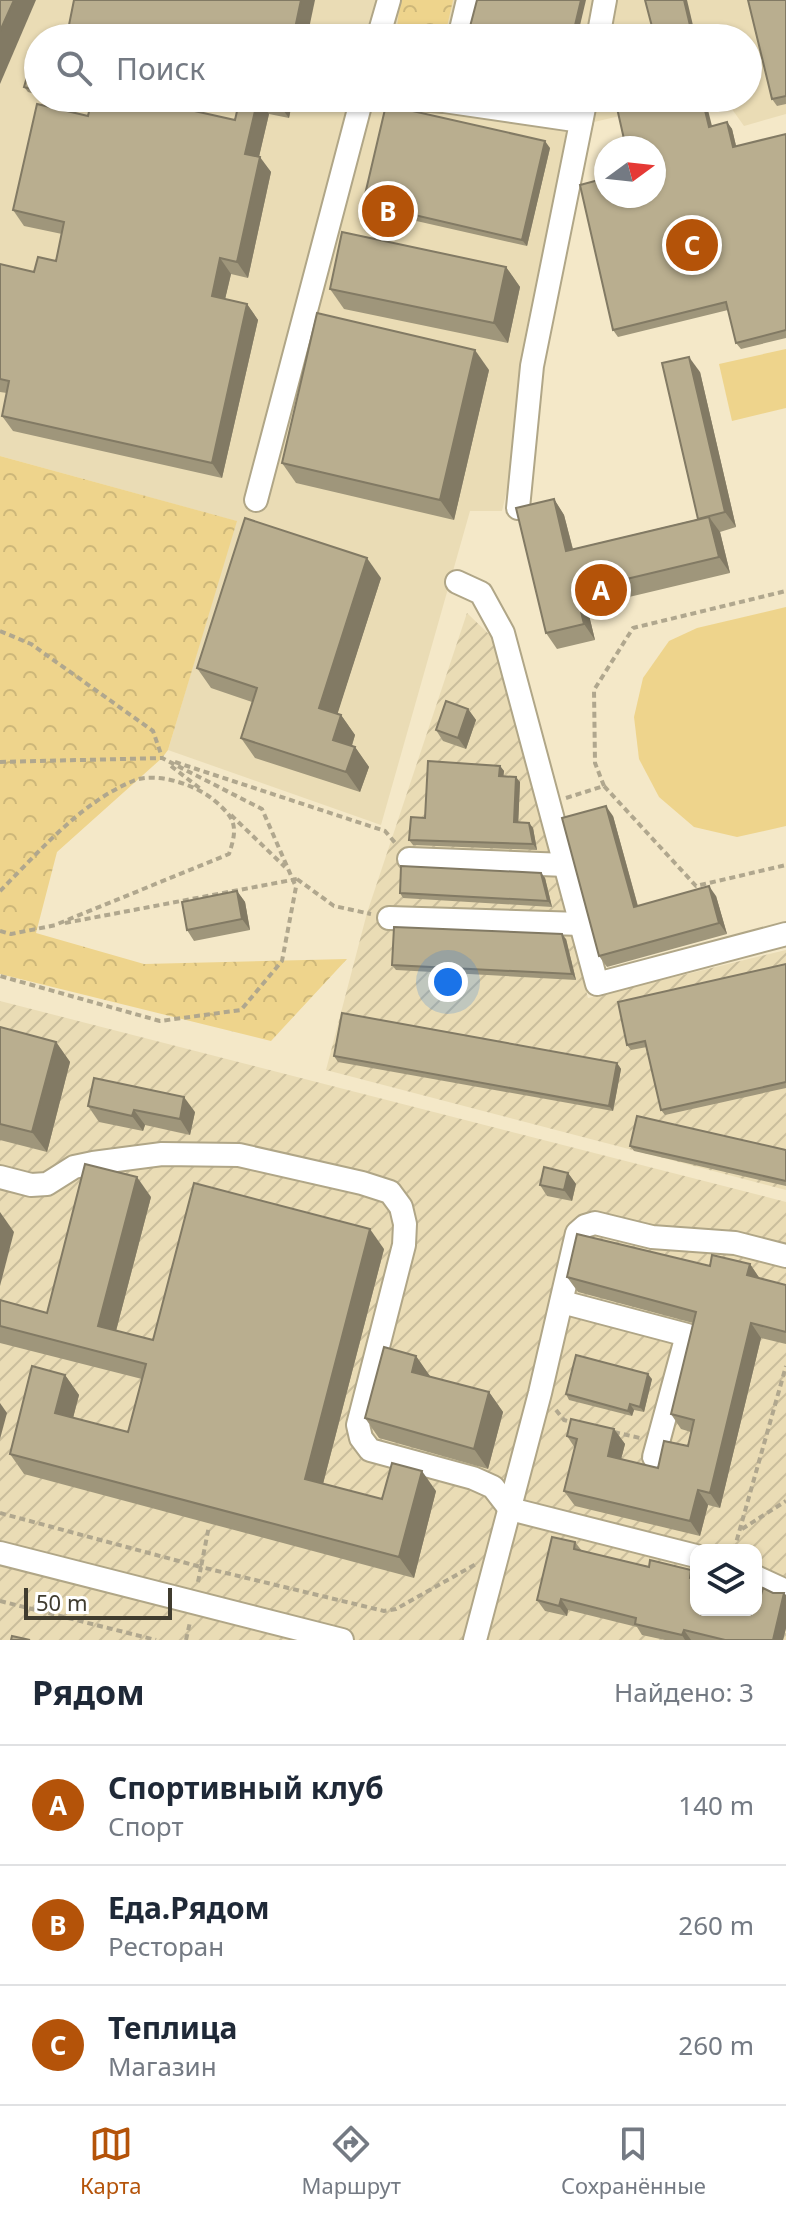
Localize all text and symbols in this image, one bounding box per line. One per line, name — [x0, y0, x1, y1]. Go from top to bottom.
search box — [24, 24, 762, 112]
icon: search — [52, 46, 96, 90]
text: Поиск — [116, 48, 205, 89]
north arrow — [594, 136, 666, 208]
pin: B — [362, 181, 414, 241]
pin: C — [666, 215, 718, 275]
pin: A — [575, 560, 627, 620]
your location — [428, 962, 468, 1002]
map controls — [690, 1544, 762, 1616]
button: layers — [690, 1544, 762, 1616]
scale bar — [24, 1584, 172, 1620]
text: 50 m — [36, 1587, 87, 1617]
text: Рядом — [32, 1669, 145, 1715]
text: Найдено: 3 — [614, 1674, 754, 1710]
text: Спортивный клуб — [108, 1767, 384, 1808]
text: A — [49, 1787, 67, 1823]
text: 140 m — [678, 1787, 754, 1823]
text: Спорт — [108, 1808, 183, 1844]
text: Еда.Рядом — [108, 1887, 270, 1928]
text: B — [49, 1907, 67, 1943]
text: 260 m — [678, 1907, 754, 1943]
text: Ресторан — [108, 1928, 224, 1964]
text: Теплица — [108, 2007, 237, 2048]
text: C — [50, 2027, 66, 2063]
text: 260 m — [678, 2027, 754, 2063]
text: Магазин — [108, 2048, 217, 2084]
tab: Карта — [80, 2122, 141, 2200]
tab: Маршрут — [301, 2122, 401, 2200]
tab: Сохранённые — [561, 2122, 706, 2200]

